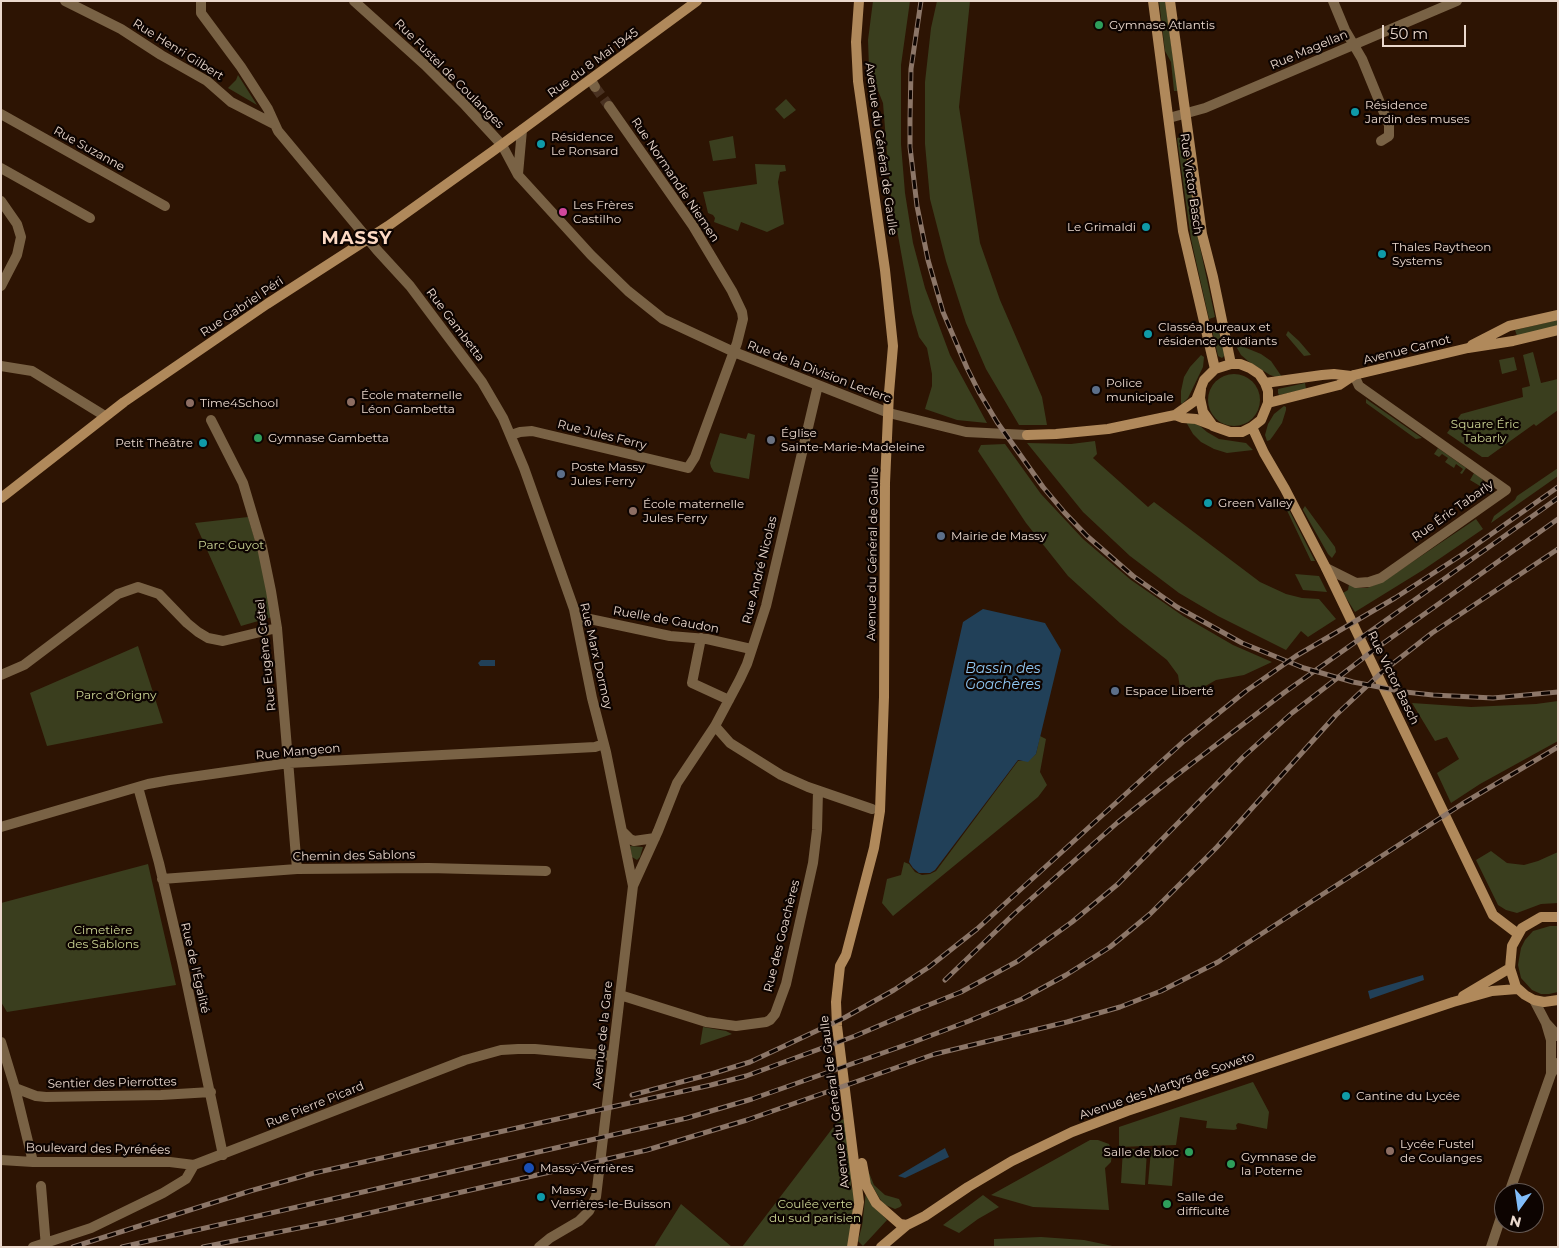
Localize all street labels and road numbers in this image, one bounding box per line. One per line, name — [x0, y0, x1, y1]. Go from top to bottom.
street label: Rue Henri Gilbert — [130, 16, 226, 84]
street label: Rue Fustel de Coulanges — [391, 16, 507, 132]
street label: Rue du 8 Mai 1945 — [545, 25, 641, 101]
street label: Rue Magellan — [1268, 27, 1350, 73]
street label: Avenue du Général de Gaulle — [862, 62, 900, 236]
street label: Rue Normandie Niemen — [628, 115, 722, 245]
street label: Rue Suzanne — [51, 123, 127, 175]
street label: Rue Victor Basch — [1177, 132, 1205, 236]
street label: Rue Gabriel Péri — [198, 274, 286, 340]
street label: Rue Gambetta — [423, 286, 487, 364]
street label: Avenue Carnot — [1362, 332, 1452, 368]
street label: Rue de la Division Leclerc — [745, 338, 893, 406]
street label: Rue Jules Ferry — [556, 417, 648, 453]
street label: Avenue du Général de Gaulle — [864, 467, 882, 641]
street label: Rue Éric Tabarly — [1409, 478, 1497, 544]
street label: Rue André Nicolas — [740, 515, 780, 625]
street label: Rue Eugène Crétel — [253, 598, 279, 712]
street label: Rue Marx Dormoy — [577, 601, 615, 711]
street label: Ruelle de Gaudon — [612, 604, 720, 636]
street label: Rue Victor Basch — [1364, 629, 1422, 727]
street label: Rue Mangeon — [255, 741, 341, 763]
street label: Chemin des Sablons — [292, 848, 416, 864]
street label: Rue des Goachères — [761, 878, 803, 994]
street label: Rue de l'Égalité — [178, 921, 212, 1015]
street label: Avenue de la Gare — [590, 980, 616, 1090]
street label: Avenue du Général de Gaulle — [817, 1015, 853, 1189]
street label: Avenue des Martyrs de Soweto — [1078, 1049, 1256, 1123]
street label: Sentier des Pierrottes — [47, 1075, 177, 1091]
street label: Rue Pierre Picard — [264, 1079, 366, 1131]
street label: Boulevard des Pyrénées — [26, 1141, 170, 1157]

